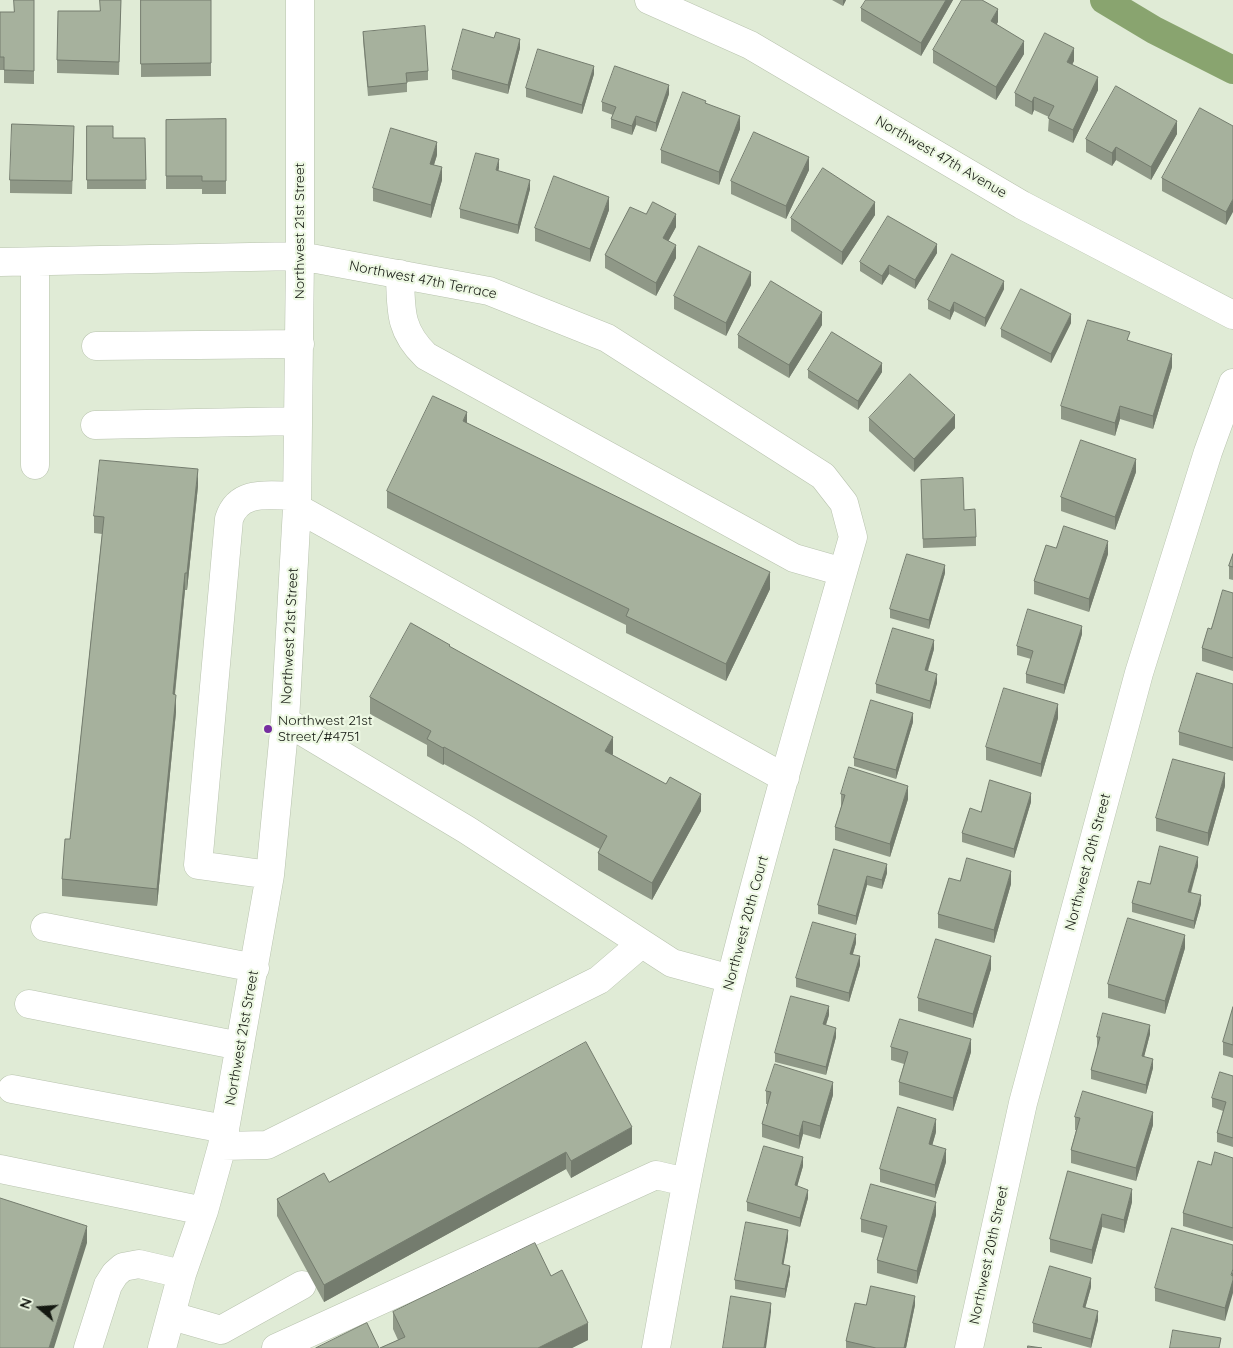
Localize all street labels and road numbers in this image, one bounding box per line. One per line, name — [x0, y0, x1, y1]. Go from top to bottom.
street label: Northwest 47th Avenue — [872, 113, 1010, 201]
street label: Northwest 21st Street — [292, 163, 308, 299]
street label: Northwest 47th Terrace — [348, 257, 498, 303]
street label: Northwest 21st Street — [278, 567, 302, 705]
street label: Northwest 20th Street — [1062, 792, 1114, 932]
street label: Northwest 20th Court — [720, 854, 772, 992]
street label: Northwest 21st Street — [222, 969, 262, 1107]
street label: Northwest 20th Street — [966, 1184, 1012, 1326]

